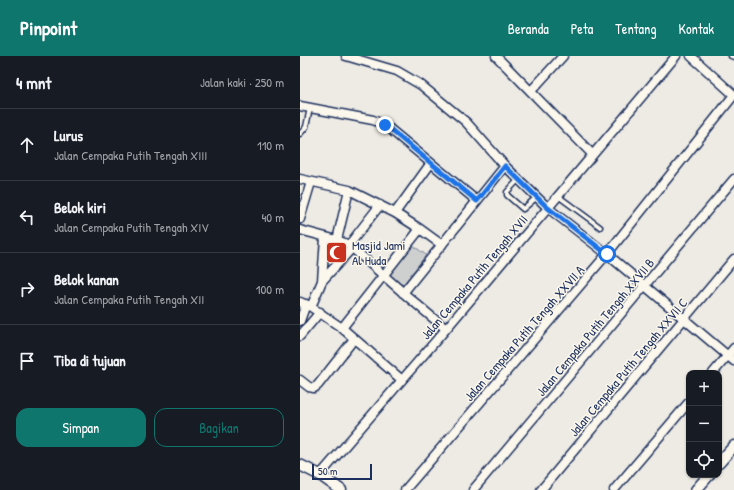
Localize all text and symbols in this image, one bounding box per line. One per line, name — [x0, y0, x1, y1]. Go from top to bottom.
text: Pinpoint — [20, 15, 77, 41]
text: Beranda — [508, 19, 549, 38]
text: Peta — [571, 19, 593, 38]
text: Tentang — [615, 19, 657, 38]
text: Kontak — [679, 19, 714, 38]
text: 4 mnt — [16, 71, 51, 94]
text: Jalan kaki · 250 m — [200, 73, 284, 91]
route end — [376, 116, 394, 134]
text: Lurus — [54, 125, 83, 146]
icon: ahead — [16, 134, 38, 156]
text: 110 m — [257, 136, 284, 154]
text: Jalan Cempaka Putih Tengah XIII — [54, 146, 207, 164]
text: Belok kiri — [54, 197, 106, 218]
icon: left — [16, 206, 38, 228]
text: 40 m — [261, 208, 284, 226]
street label: Jalan Cempaka Putih Tengah XVII — [416, 211, 532, 343]
text: Jalan Cempaka Putih Tengah XIV — [54, 218, 209, 236]
place label: Masjid Jami Al Huda — [352, 236, 406, 269]
mosque icon: Masjid Jami Al Huda — [323, 239, 349, 265]
route start — [598, 245, 616, 263]
street label: Jalan Cempaka Putih Tengah XXVII B — [532, 254, 658, 400]
street label: Jalan Cempaka Putih Tengah XXVII A — [460, 261, 589, 405]
text: Belok kanan — [54, 269, 119, 290]
icon: right — [16, 278, 38, 300]
text: 100 m — [256, 280, 284, 298]
text: Jalan Cempaka Putih Tengah XII — [54, 290, 204, 308]
street label: Jalan Cempaka Putih Tengah XXVII C — [565, 294, 691, 440]
icon: arrive — [16, 350, 38, 372]
text: Tiba di tujuan — [54, 350, 126, 371]
map controls — [686, 370, 722, 478]
button: + — [686, 370, 722, 406]
button: − — [686, 406, 722, 442]
button: Simpan — [16, 408, 146, 447]
button: Bagikan — [154, 408, 284, 447]
button: locate — [686, 442, 722, 478]
scale bar — [312, 462, 372, 481]
text: 50 m — [318, 464, 338, 478]

